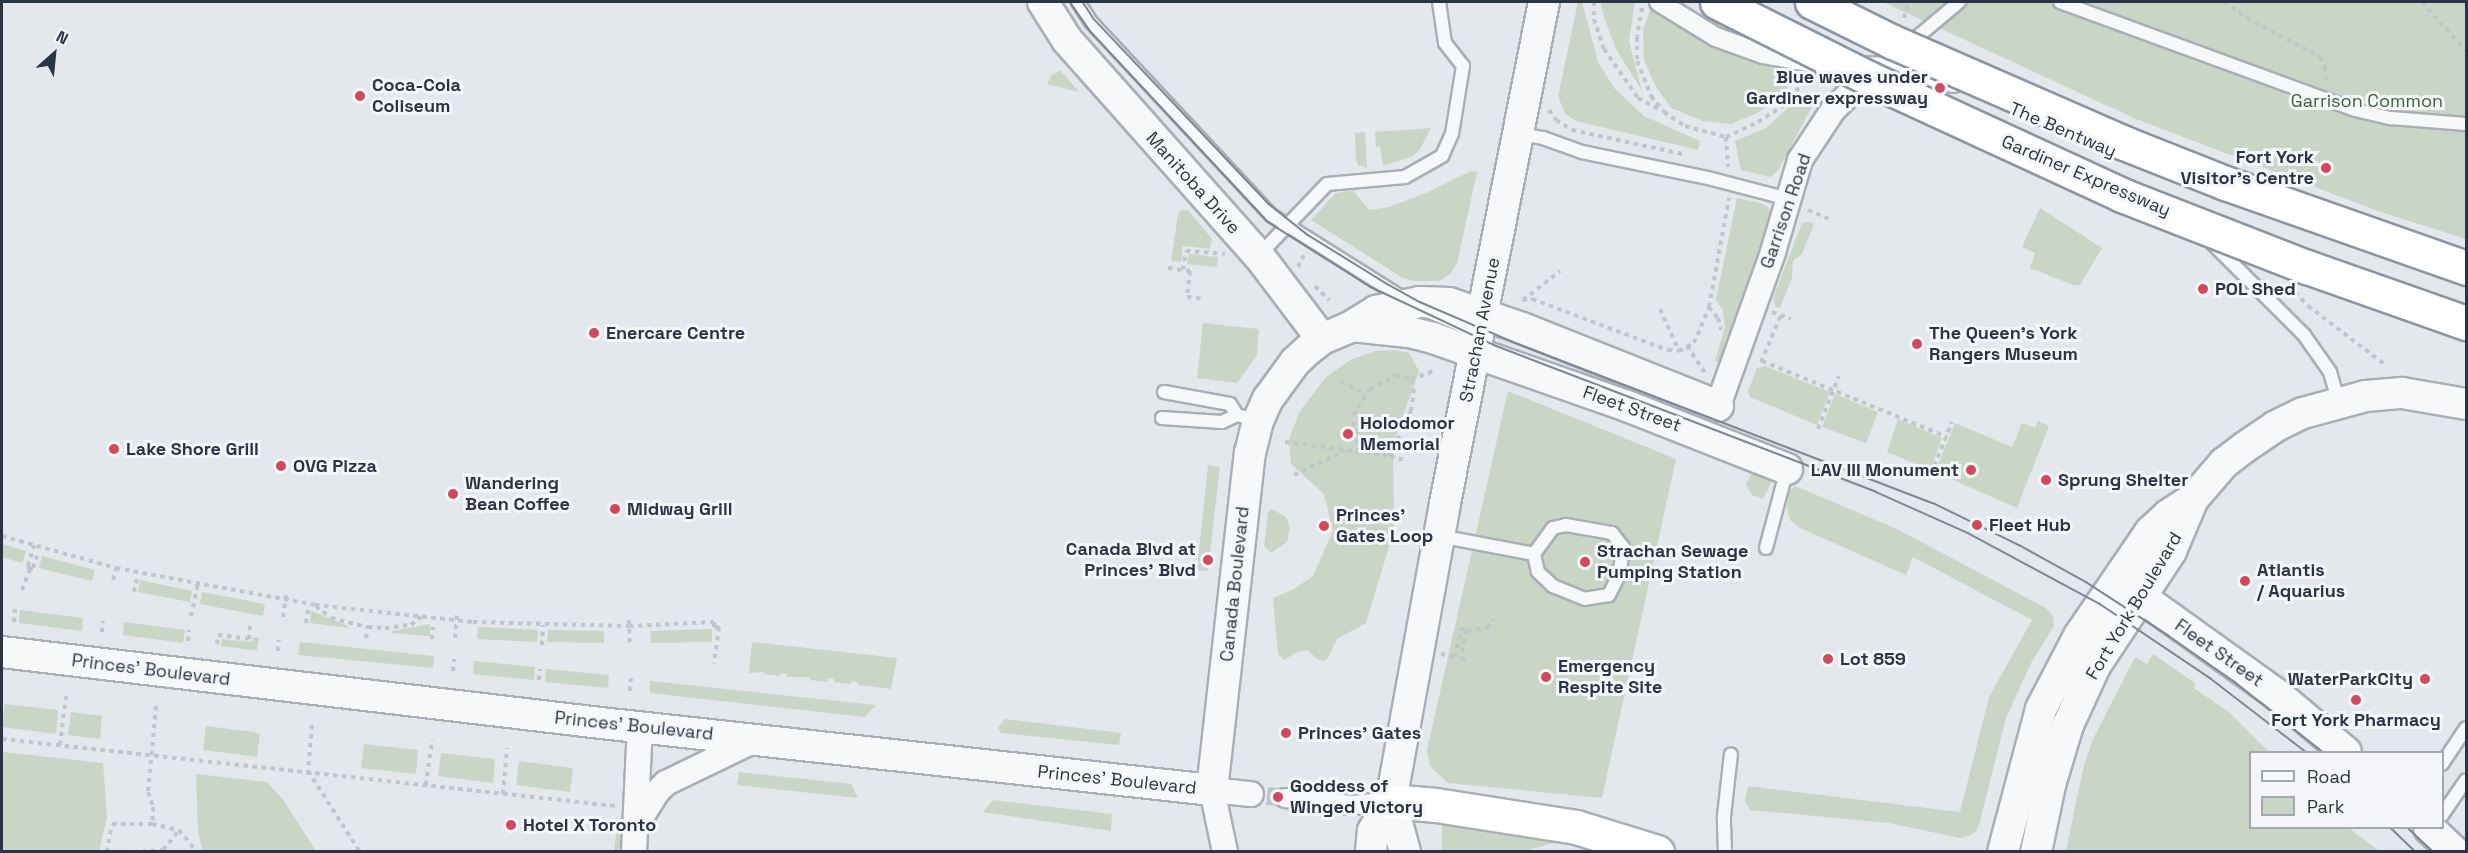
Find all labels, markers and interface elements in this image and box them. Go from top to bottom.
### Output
north arrow [24,24,84,84]
text: N [53,26,72,49]
place label: Blue waves under Gardiner expressway [1746,67,1928,110]
place label: Coca-Cola Coliseum [372,75,461,118]
marker: Blue waves under Gardiner expressway [1933,81,1947,95]
marker: Coca-Cola Coliseum [353,89,367,103]
park label: Garrison Common [2291,90,2443,112]
street label: The Bentway [2006,98,2120,162]
street label: Manitoba Drive [1141,127,1245,239]
street label: Gardiner Expressway [1998,131,2174,221]
place label: Fort York Visitor's Centre [2181,147,2314,190]
street label: Garrison Road [1756,150,1816,272]
marker: Fort York Visitor's Centre [2319,161,2333,175]
street label: Strachan Avenue [1455,256,1505,404]
place label: POL Shed [2215,278,2296,300]
marker: POL Shed [2196,282,2210,296]
place label: Enercare Centre [606,322,745,344]
place label: The Queen's York Rangers Museum [1929,323,2078,366]
marker: Enercare Centre [587,326,601,340]
marker: The Queen's York Rangers Museum [1910,337,1924,351]
street label: Fleet Street [1580,381,1684,437]
place label: Holodomor Memorial [1360,413,1455,456]
marker: Holodomor Memorial [1341,427,1355,441]
place label: Lake Shore Grill [126,438,259,460]
marker: Lake Shore Grill [107,442,121,456]
place label: OVG Pizza [293,455,377,477]
marker: OVG Pizza [274,459,288,473]
place label: LAV III Monument [1810,459,1959,481]
marker: LAV III Monument [1964,463,1978,477]
place label: Sprung Shelter [2058,469,2188,491]
place label: Wandering Bean Coffee [465,473,570,516]
marker: Sprung Shelter [2039,473,2053,487]
marker: Wandering Bean Coffee [446,487,460,501]
place label: Midway Grill [627,498,732,520]
marker: Midway Grill [608,502,622,516]
street label: Canada Boulevard [1216,505,1254,663]
place label: Princes' Gates Loop [1336,505,1433,548]
place label: Fleet Hub [1989,514,2071,536]
marker: Fleet Hub [1970,518,1984,532]
marker: Princes' Gates Loop [1317,519,1331,533]
street label: Fort York Boulevard [2081,528,2187,684]
place label: Canada Blvd at Princes' Blvd [1066,539,1196,582]
place label: Strachan Sewage Pumping Station [1597,541,1748,584]
marker: Canada Blvd at Princes' Blvd [1201,553,1215,567]
marker: Strachan Sewage Pumping Station [1578,555,1592,569]
place label: Atlantis / Aquarius [2257,560,2345,602]
marker: Atlantis / Aquarius [2238,574,2252,588]
street label: Fleet Street [2171,615,2267,691]
place label: Lot 859 [1840,648,1906,670]
street label: Princes' Boulevard [71,650,231,690]
marker: Lot 859 [1821,652,1835,666]
place label: Emergency Respite Site [1558,656,1662,698]
place label: WaterParkCity [2288,668,2413,690]
marker: Emergency Respite Site [1539,670,1553,684]
marker: WaterParkCity [2418,672,2432,686]
marker: Fort York Pharmacy [2349,693,2363,707]
street label: Princes' Boulevard [554,707,714,745]
place label: Fort York Pharmacy [2271,709,2441,731]
place label: Princes' Gates [1298,722,1421,744]
marker: Princes' Gates [1279,726,1293,740]
legend [2249,751,2444,829]
street label: Princes' Boulevard [1037,761,1197,799]
text: Road [2307,765,2351,788]
place label: Goddess of Winged Victory [1290,776,1423,818]
marker: Goddess of Winged Victory [1271,790,1285,804]
text: Park [2307,795,2344,818]
place label: Hotel X Toronto [523,814,657,836]
marker: Hotel X Toronto [504,818,518,832]

